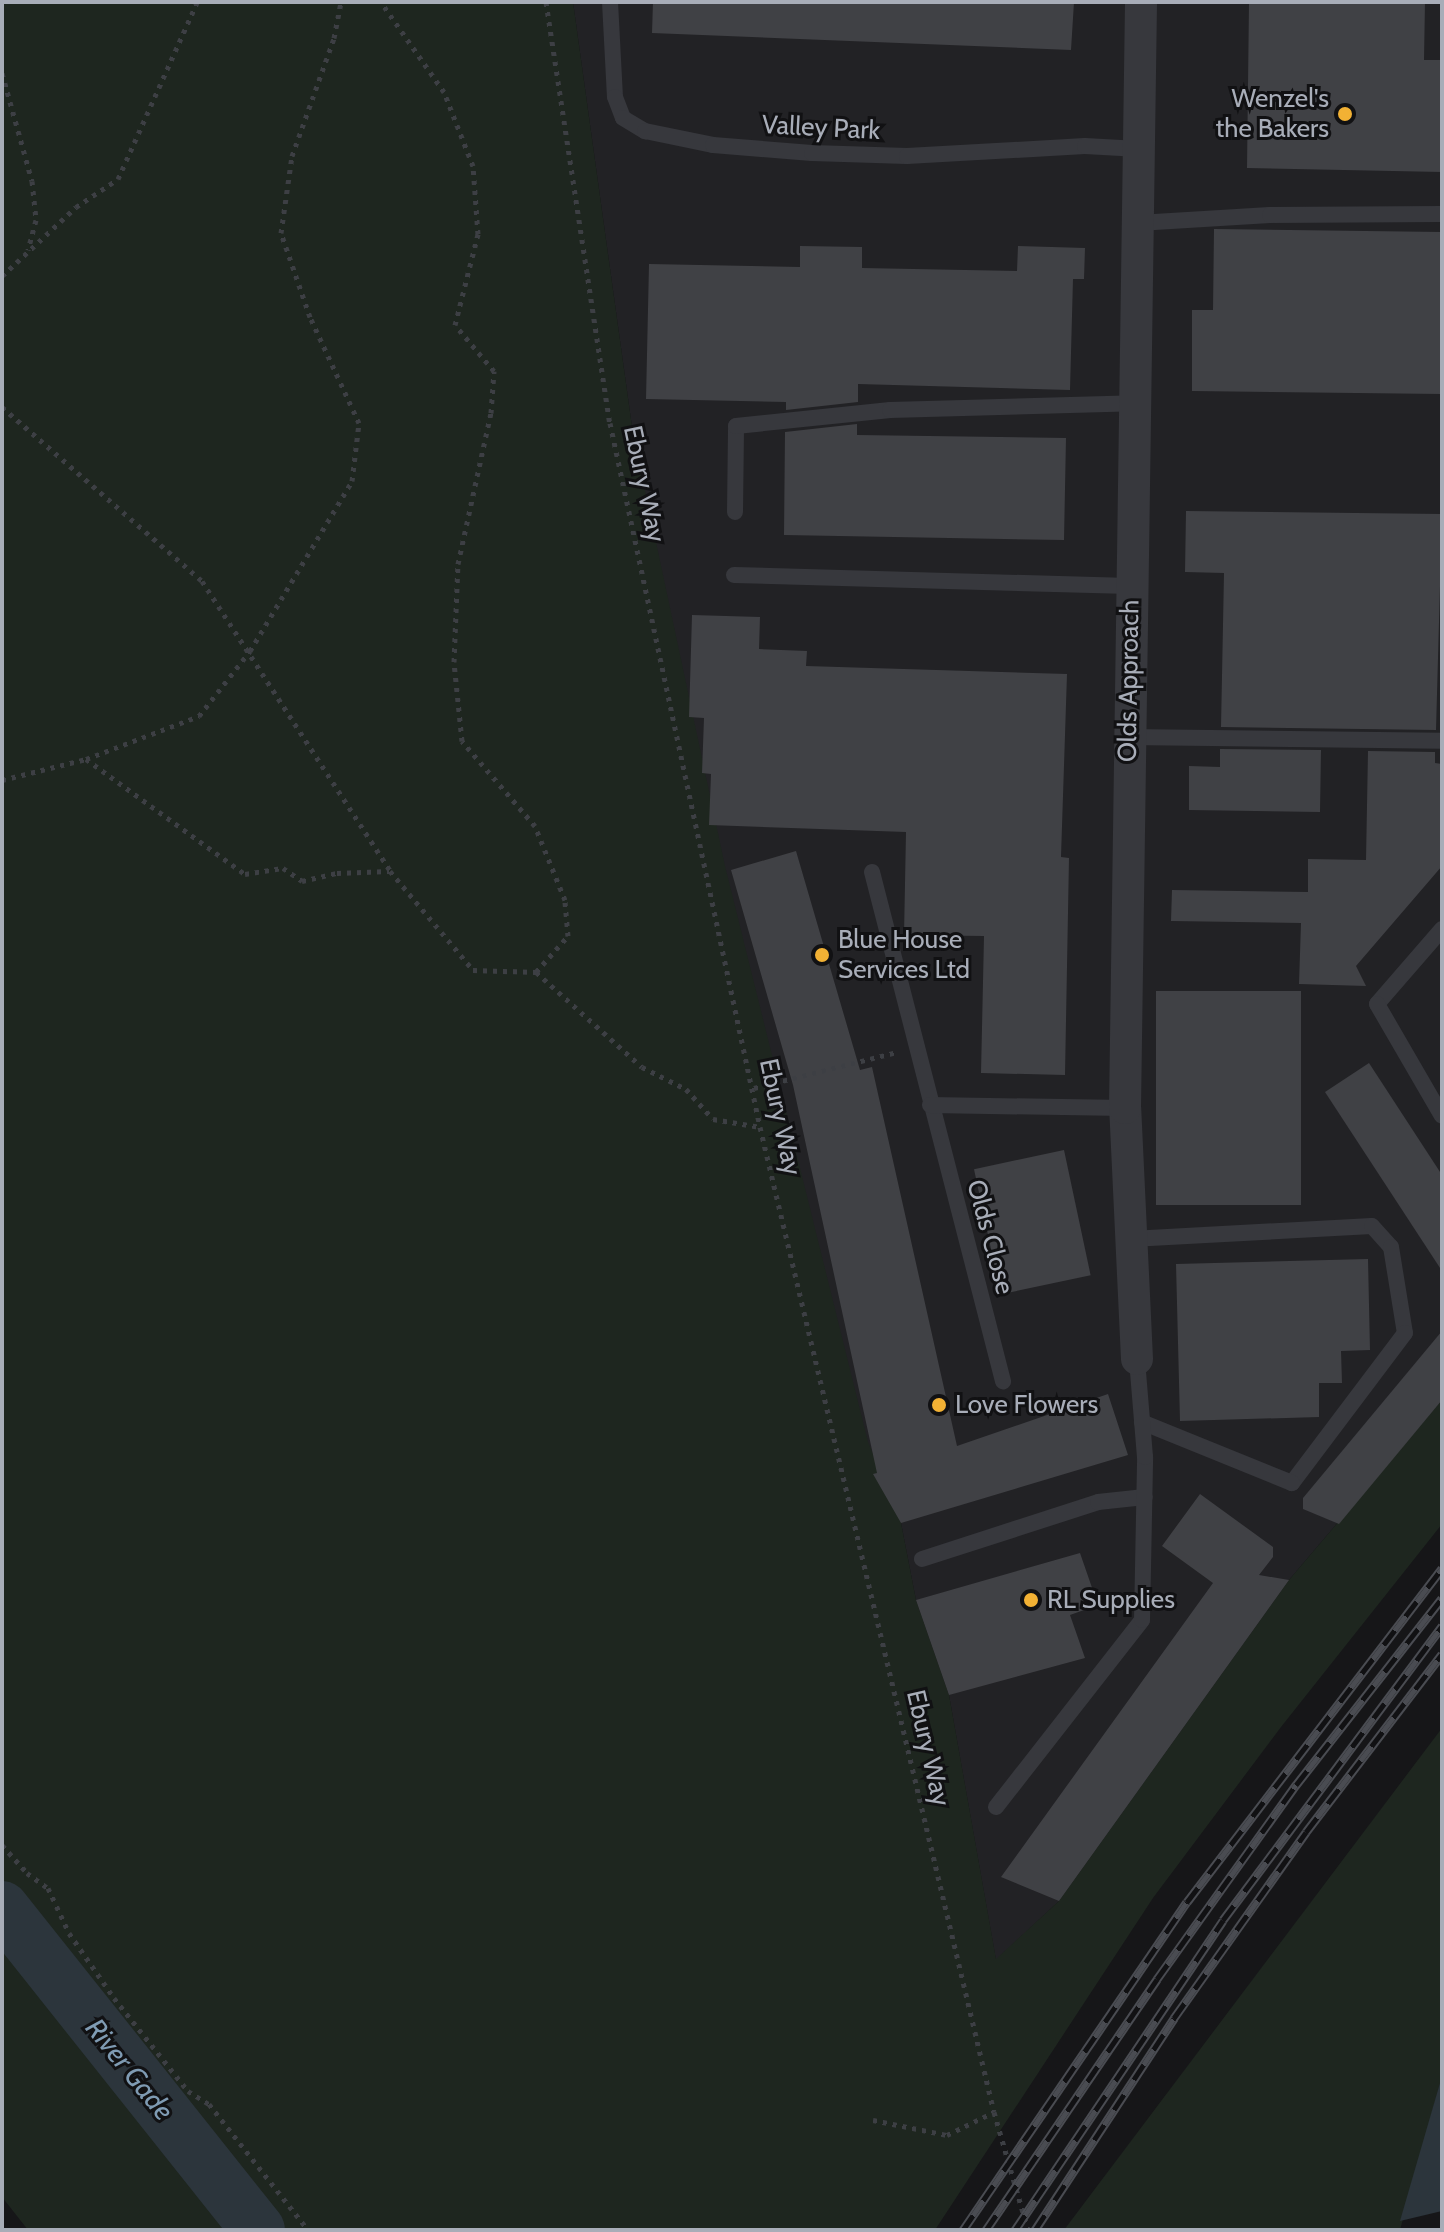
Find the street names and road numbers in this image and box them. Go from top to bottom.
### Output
street label: Valley Park [761,109,881,147]
street label: Ebury Way [616,423,672,545]
street label: Olds Approach [1112,600,1146,762]
street label: Ebury Way [752,1056,808,1178]
street label: Olds Close [960,1176,1020,1298]
street label: Ebury Way [899,1687,957,1809]

